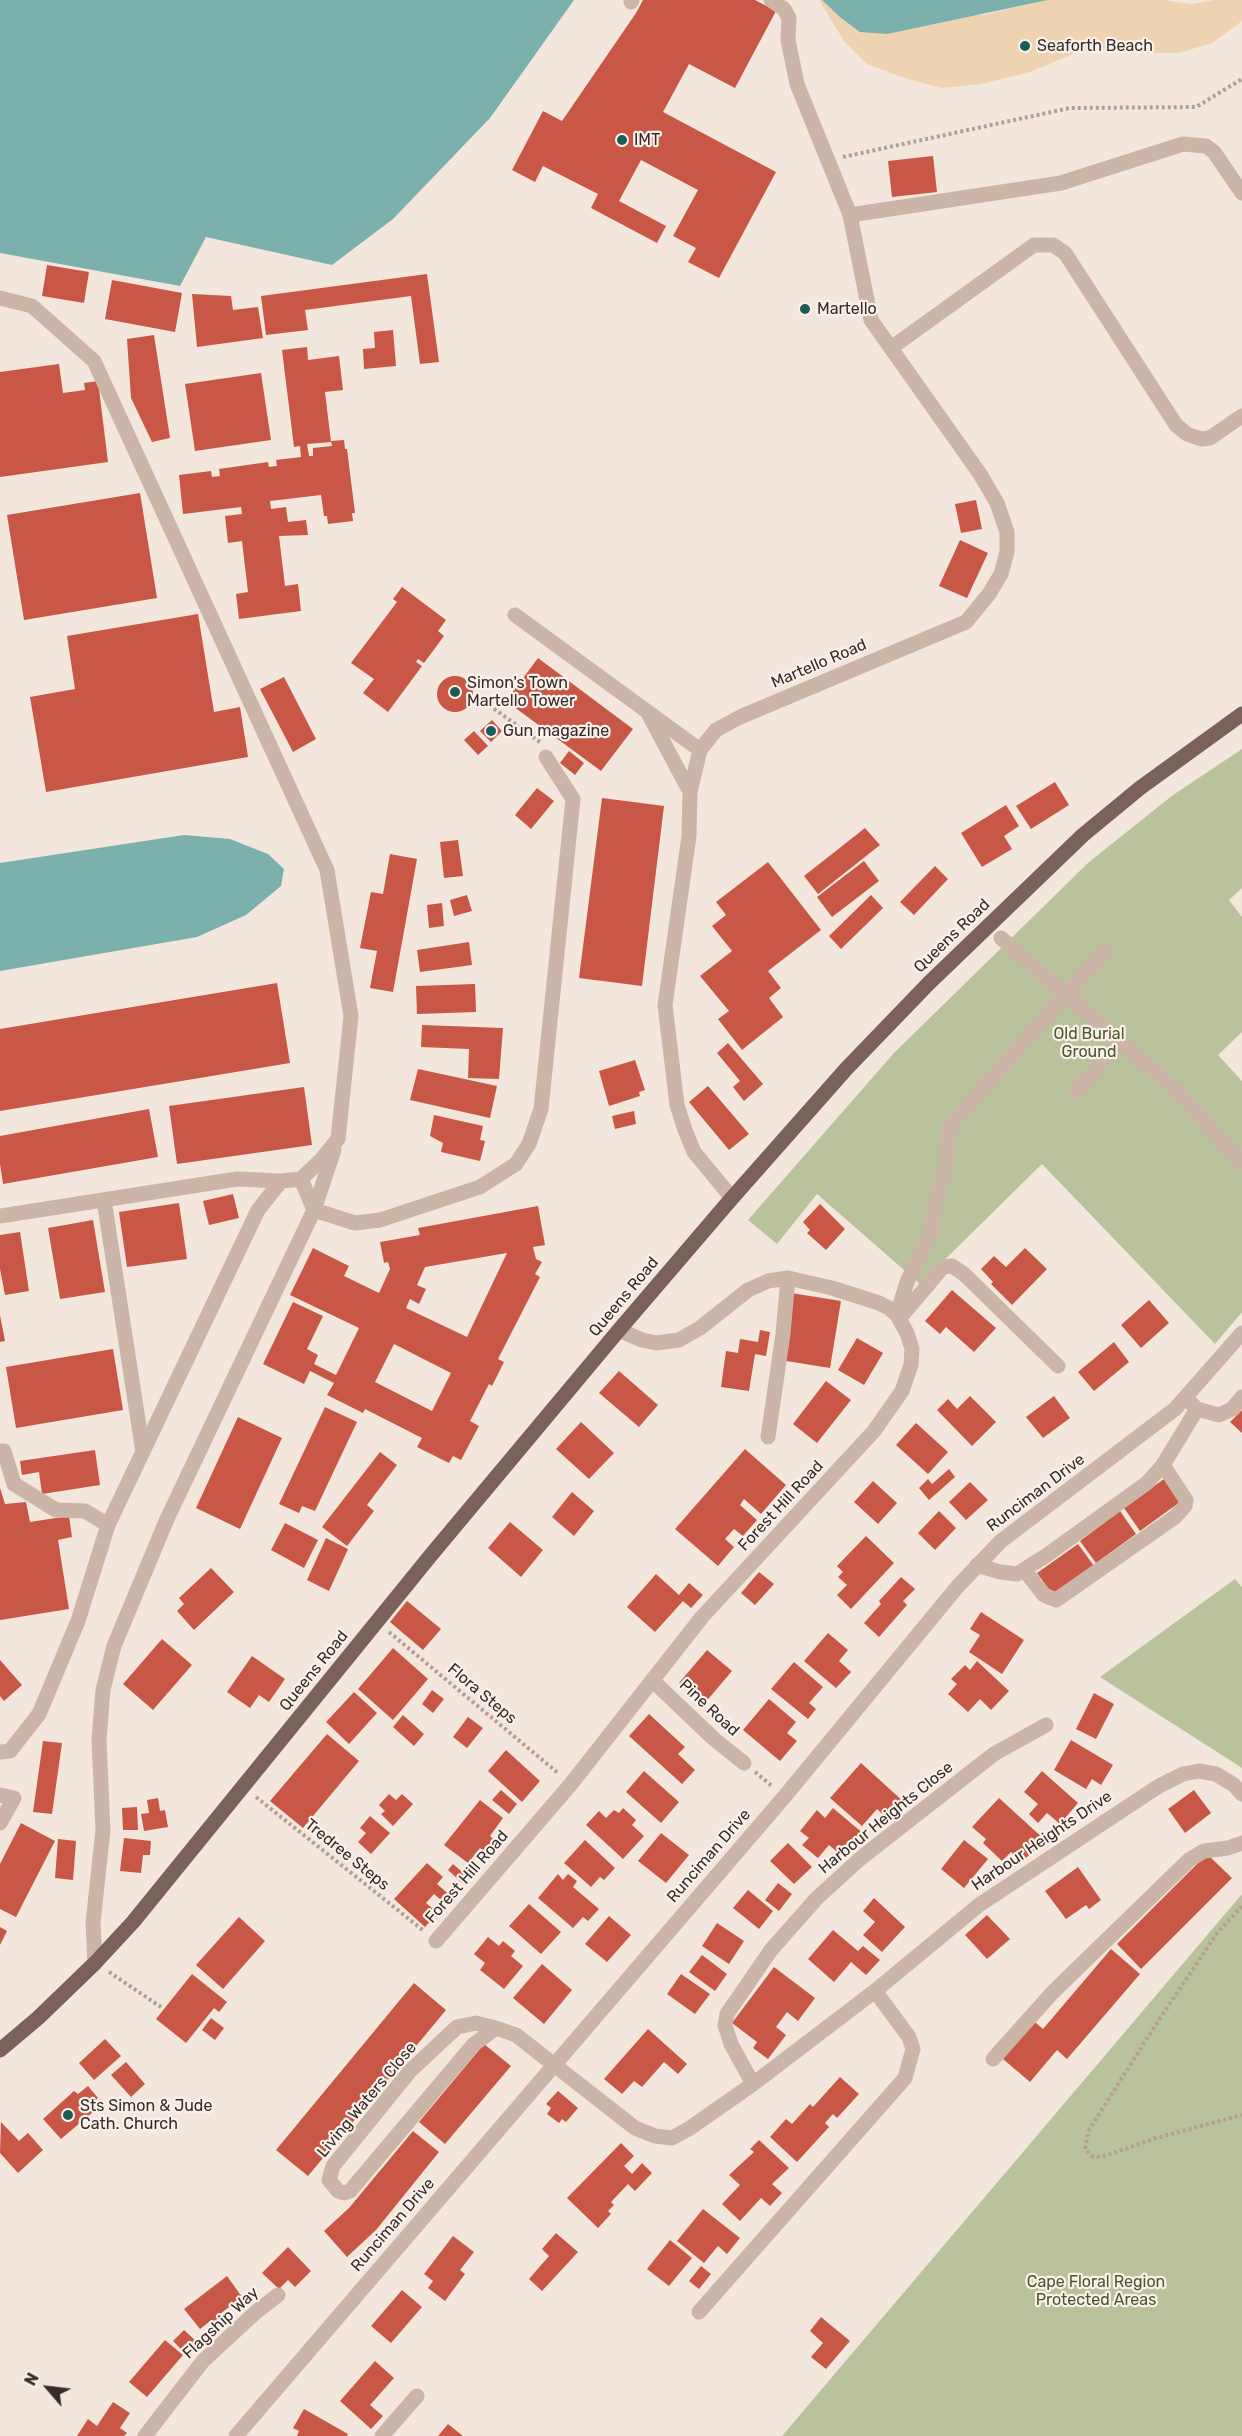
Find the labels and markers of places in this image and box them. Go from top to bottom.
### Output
place label: Seaforth Beach [1037,36,1153,56]
marker: Seaforth Beach [1018,39,1032,53]
place label: IMT [634,130,660,150]
marker: IMT [615,133,629,147]
place label: Martello [817,299,877,319]
marker: Martello [798,302,812,316]
place label: Simon's Town Martello Tower [467,673,575,711]
marker: Simon's Town Martello Tower [448,685,462,699]
place label: Gun magazine [503,721,609,741]
marker: Gun magazine [484,724,498,738]
place label: Sts Simon & Jude Cath. Church [80,2096,212,2134]
marker: Sts Simon & Jude Cath. Church [61,2108,75,2122]

